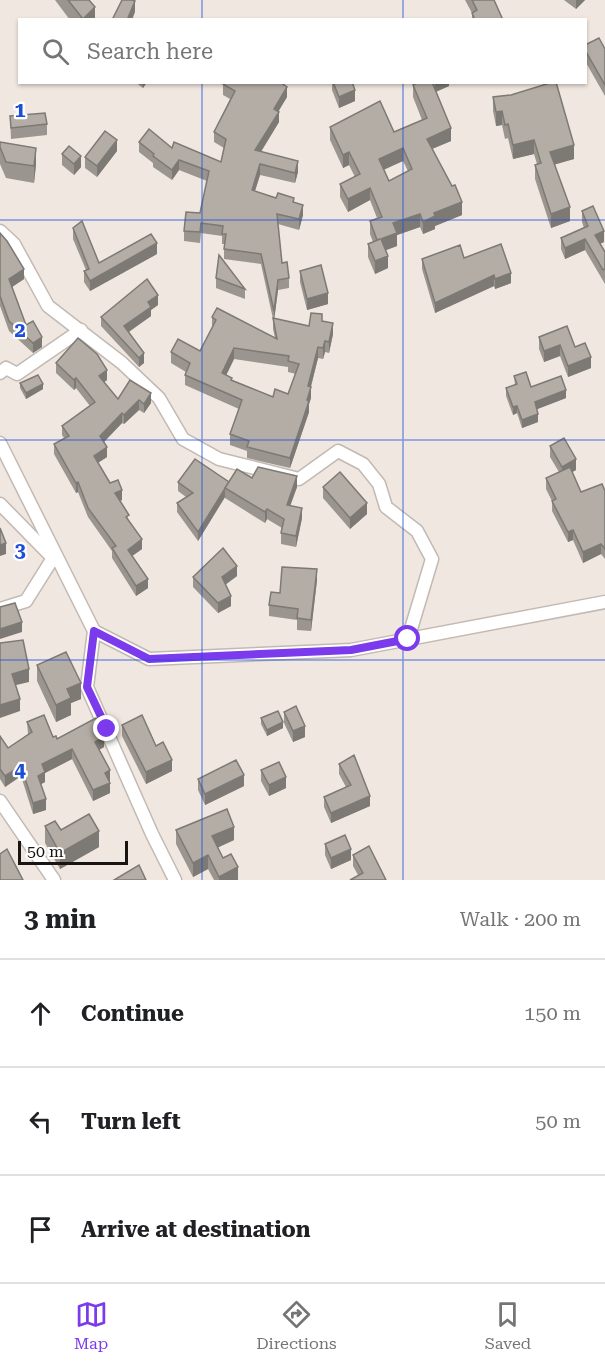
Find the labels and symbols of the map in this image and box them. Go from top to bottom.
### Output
text: 1 [14,98,26,122]
text: 2 [14,318,26,342]
text: 3 [14,538,26,562]
route start [394,625,420,651]
route end [93,715,119,741]
text: 4 [14,758,26,782]
scale bar [18,838,128,866]

